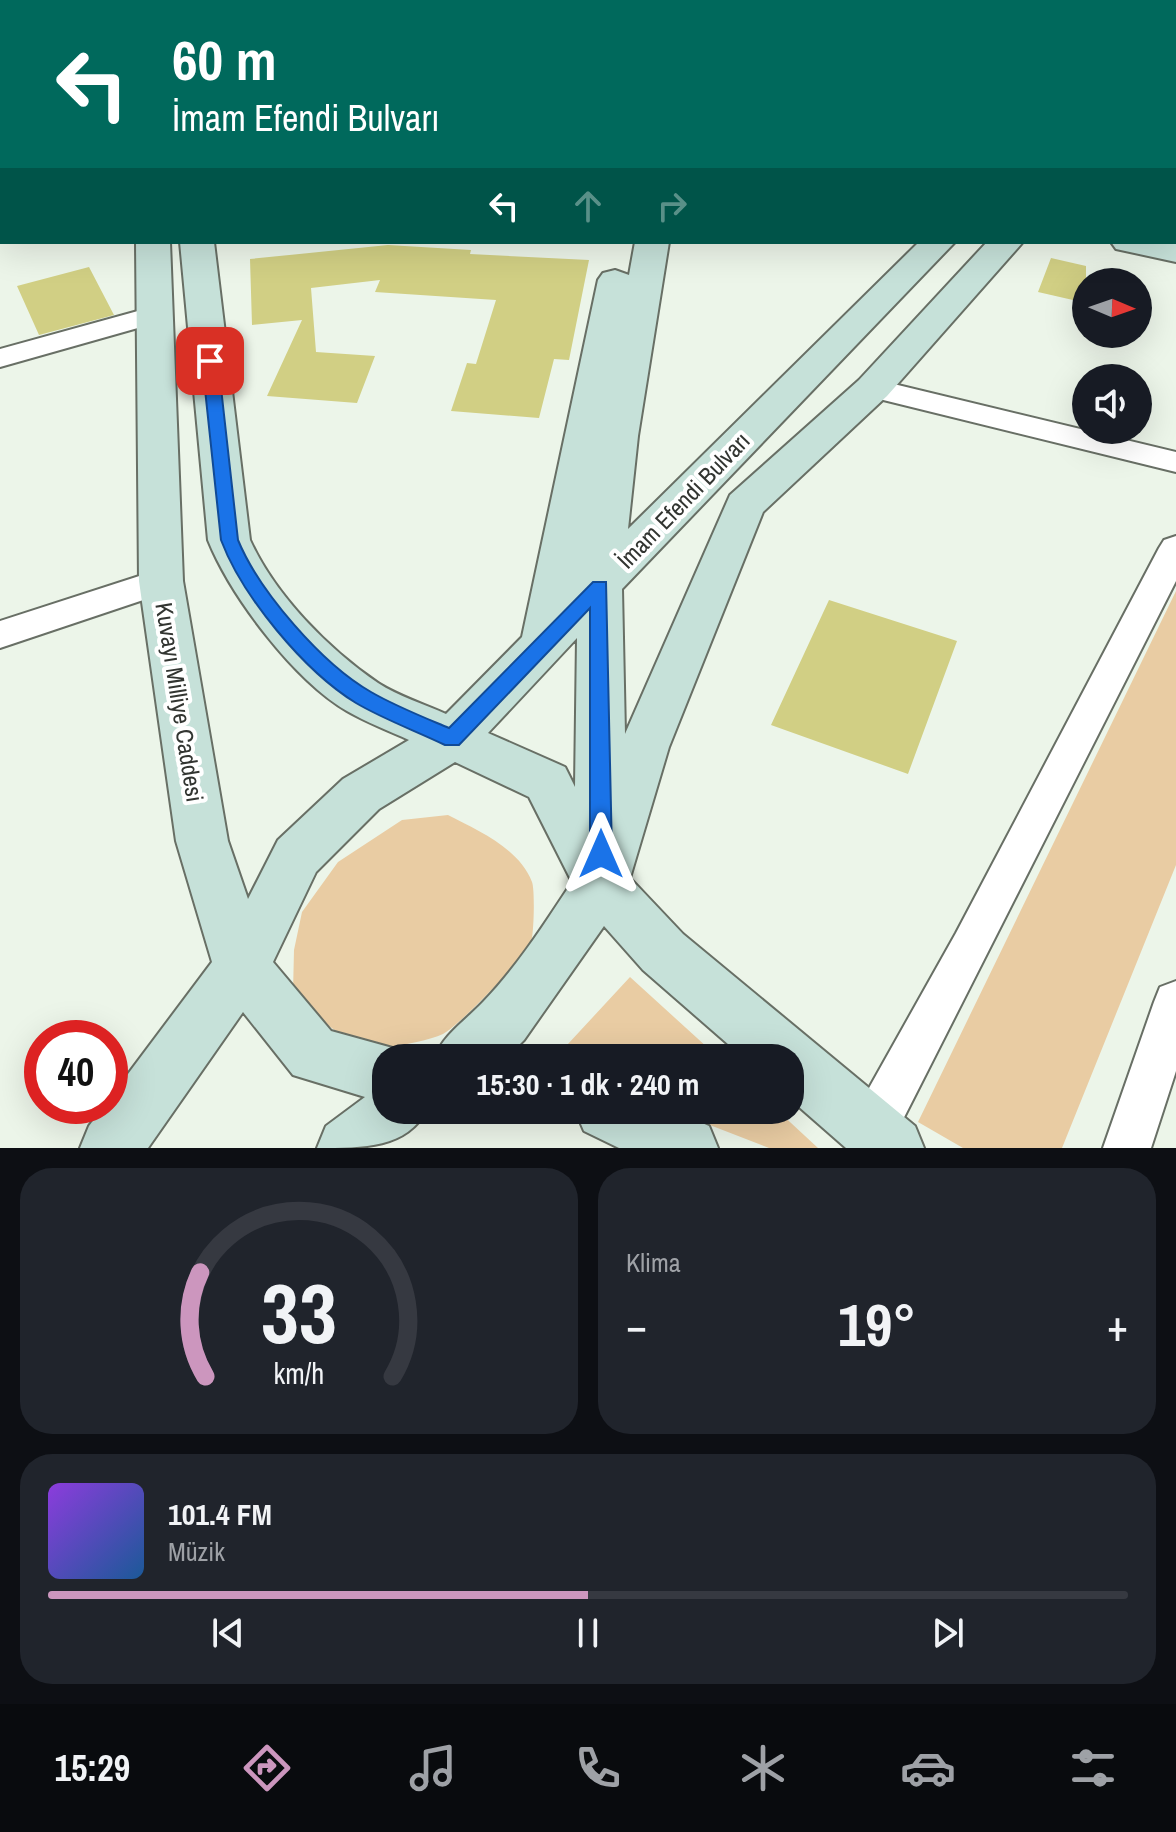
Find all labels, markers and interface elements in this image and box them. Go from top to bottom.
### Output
text: 60 m [172,22,277,97]
icon: left [40,32,144,136]
text: İmam Efendi Bulvarı [172,94,439,142]
icon: left [482,184,526,228]
icon: ahead [566,184,610,228]
icon: right [650,184,694,228]
north arrow [1072,268,1152,348]
map controls [1072,268,1152,444]
pin [176,327,244,395]
icon: arrive [188,339,232,383]
button: sound [1072,364,1152,444]
street label: İmam Efendi Bulvarı [610,425,756,575]
street label: Kuvayı Milliye Caddesi [148,600,212,804]
position arrow [559,812,643,896]
speed limit sign: 40 [24,1020,128,1124]
text: 15:30 · 1 dk · 240 m [477,1064,699,1104]
text: Klima [626,1245,681,1280]
text: 33 [261,1257,337,1369]
text: 19° [838,1284,916,1365]
text: − [626,1295,647,1355]
text: + [1107,1295,1128,1355]
text: km/h [274,1354,324,1393]
text: 101.4 FM [168,1494,272,1534]
text: Müzik [168,1534,225,1569]
icon: previous [206,1611,250,1655]
icon: pause [566,1611,610,1655]
icon: next [926,1611,970,1655]
icon: directions [239,1740,295,1796]
icon: music [405,1740,461,1796]
icon: phone [570,1740,626,1796]
icon: climate [735,1740,791,1796]
icon: car [900,1740,956,1796]
icon: filters [1065,1740,1121,1796]
text: 15:29 [55,1744,130,1792]

